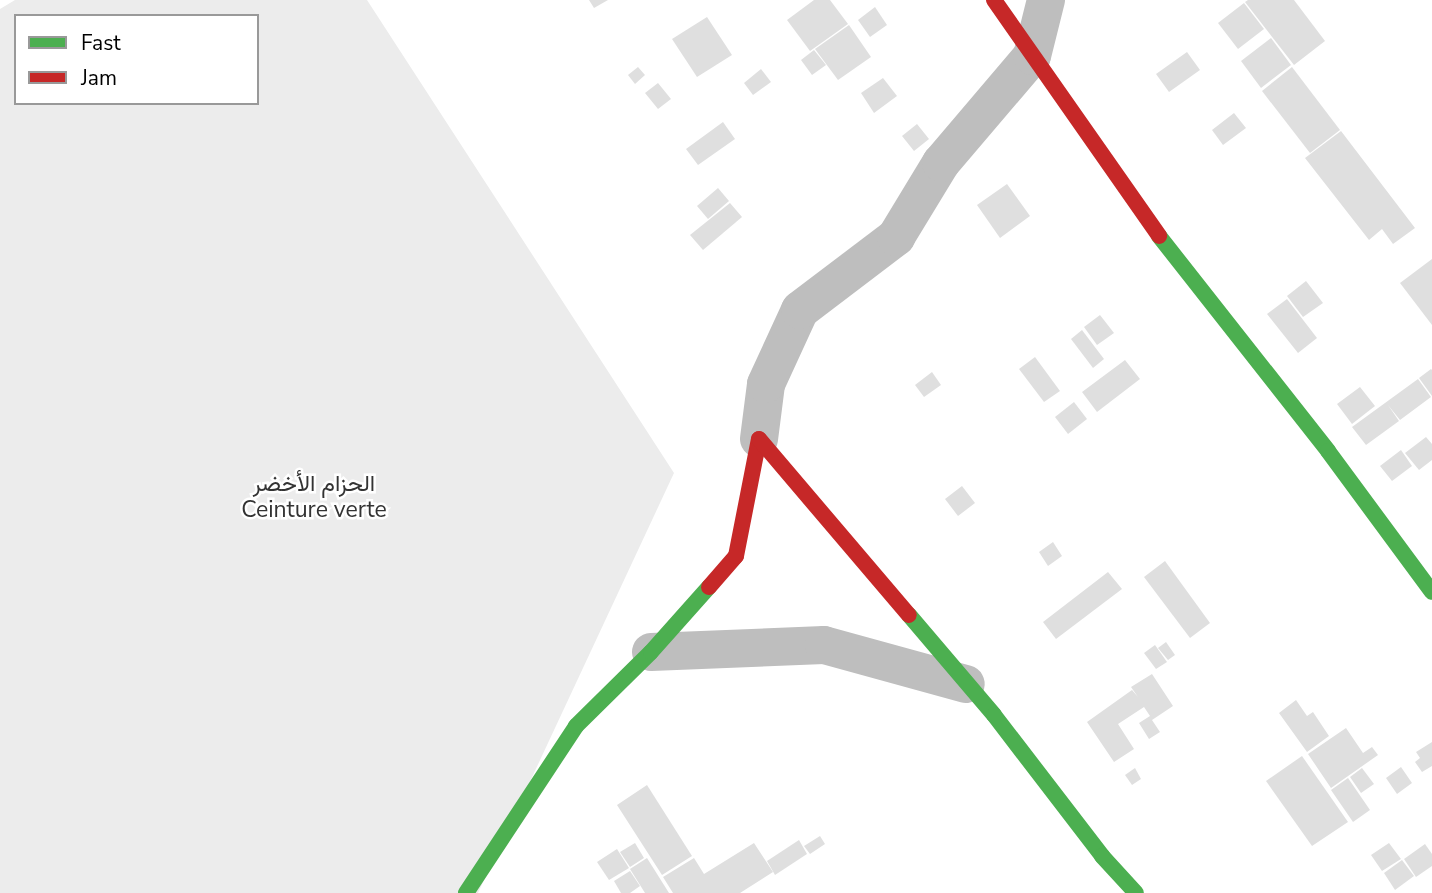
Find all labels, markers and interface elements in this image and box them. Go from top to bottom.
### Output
legend [14,14,259,105]
text: Fast [81,29,121,57]
text: Jam [81,64,117,92]
park label: الحزام الأخضر Ceinture verte [241,470,387,524]

